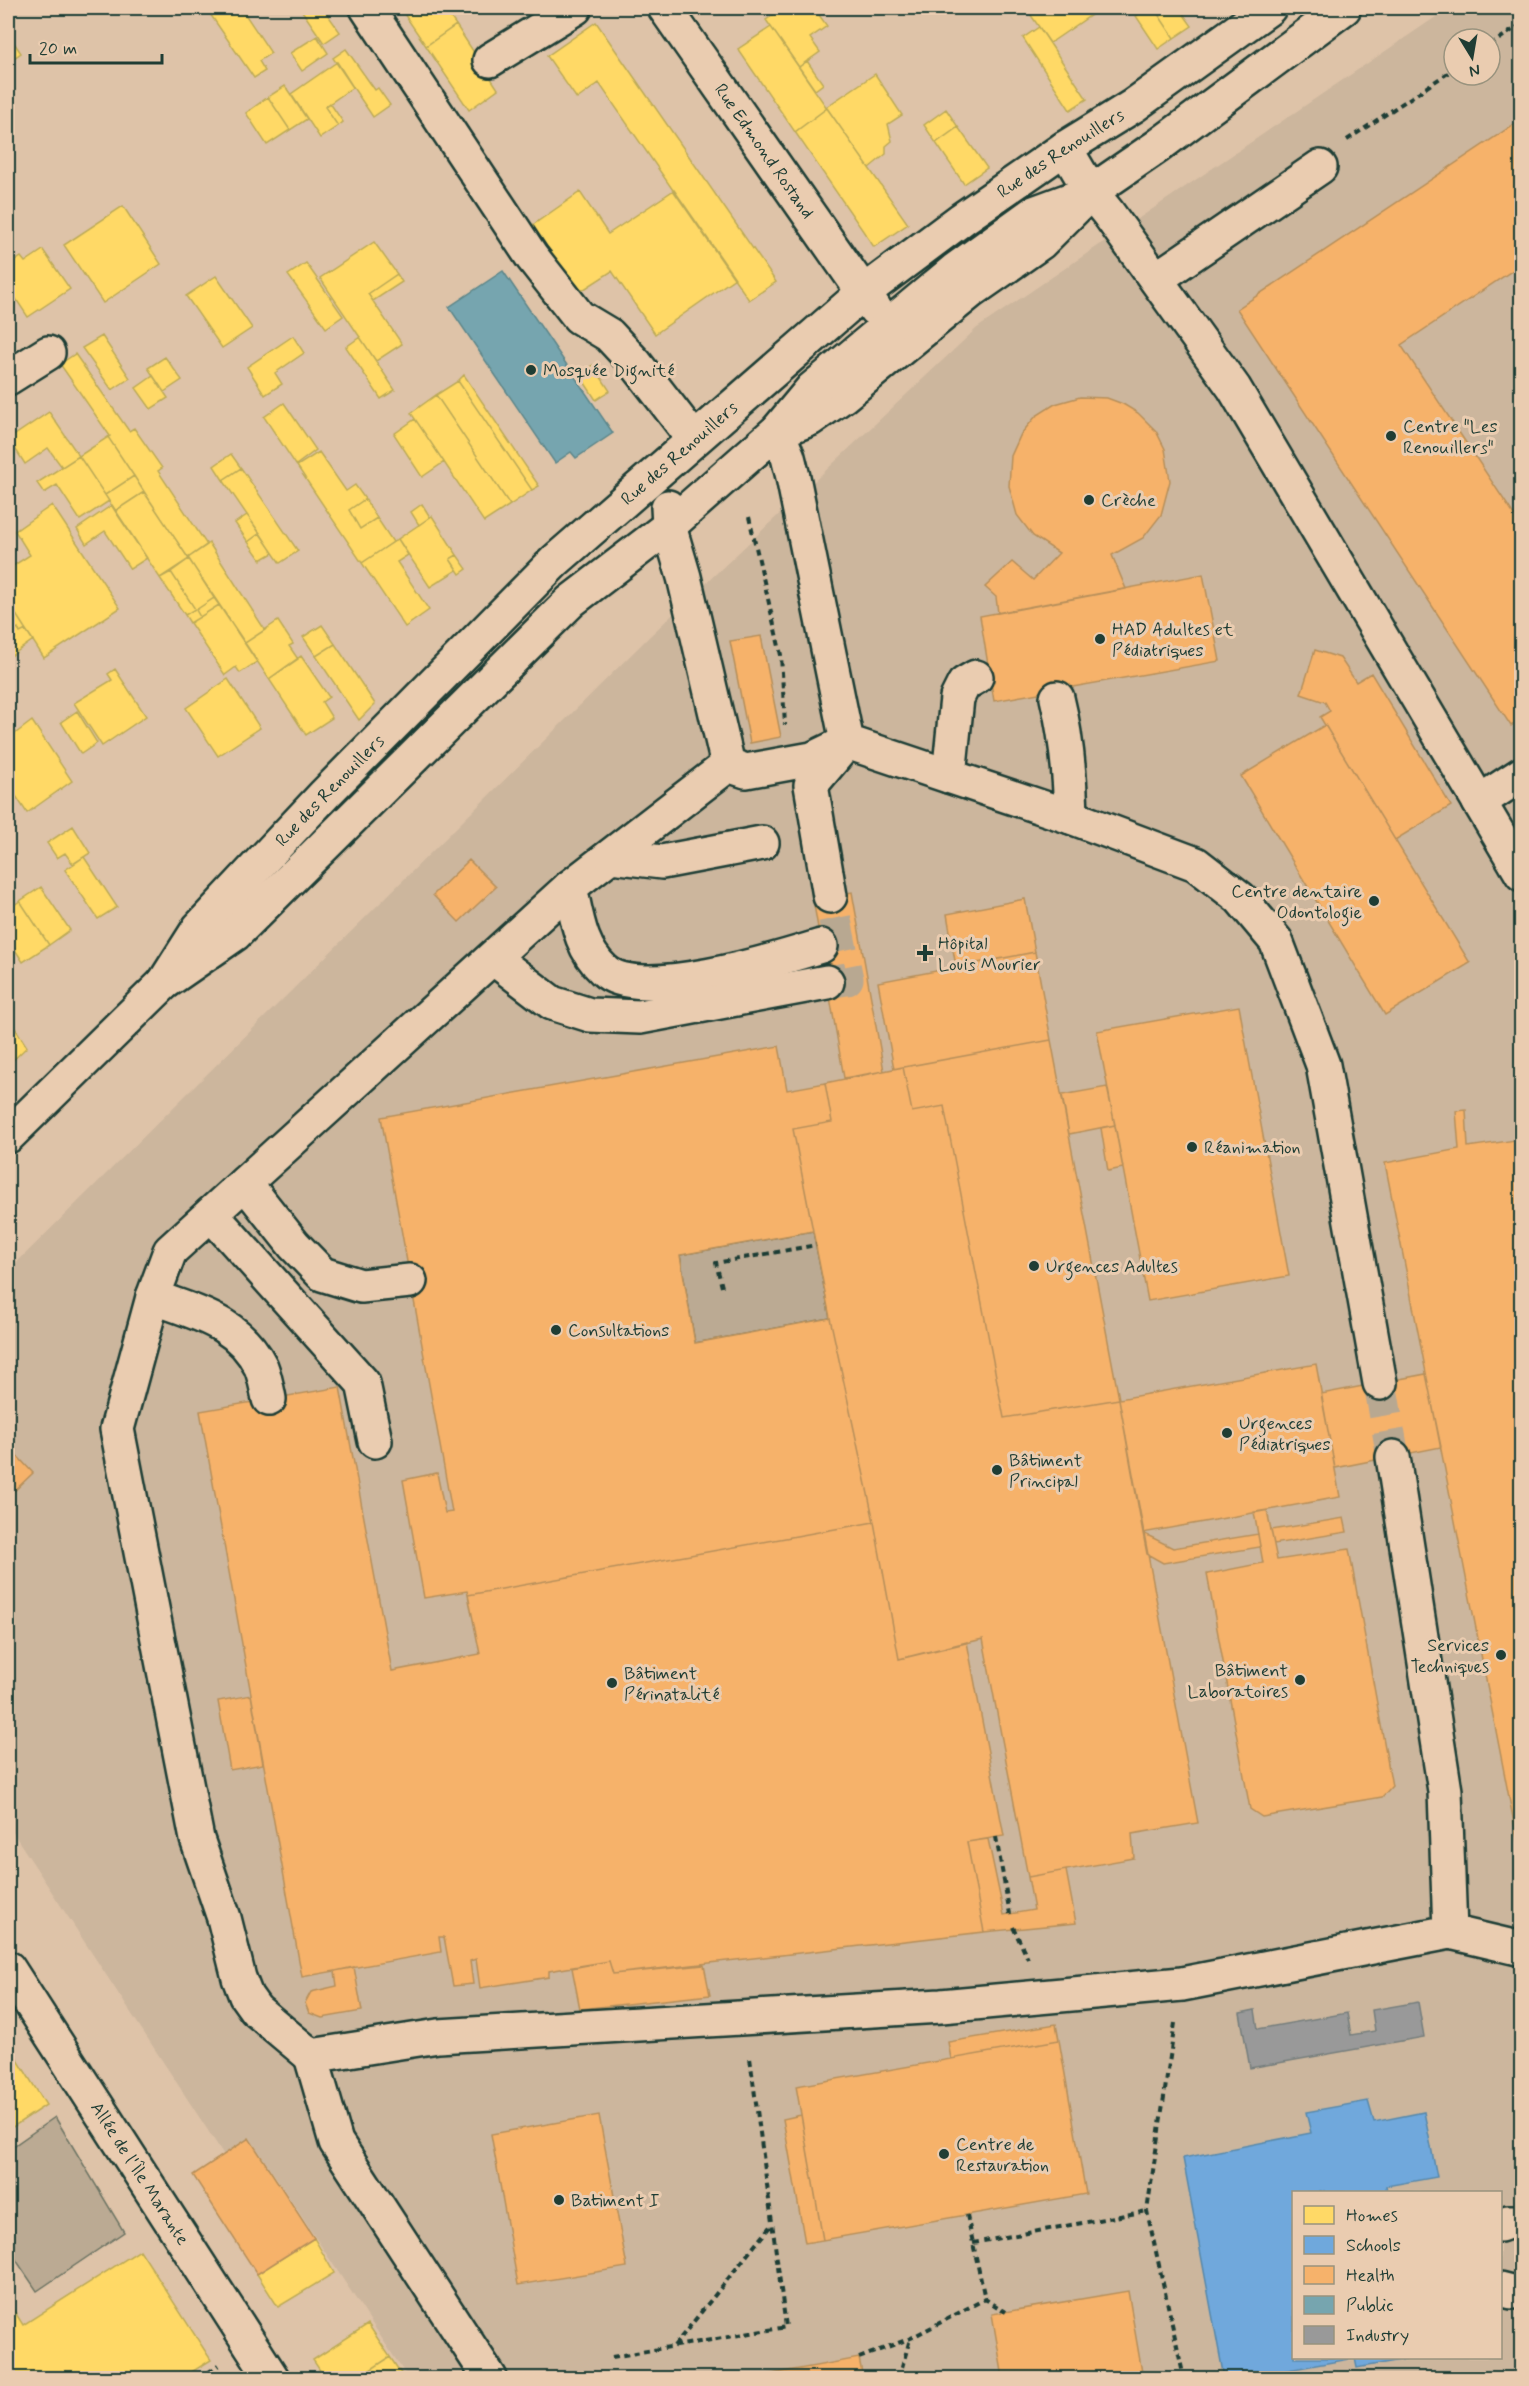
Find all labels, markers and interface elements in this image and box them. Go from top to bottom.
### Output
scale bar [30,27,162,65]
north arrow [1442,27,1502,87]
text: 20 m [39,37,77,61]
text: N [1467,59,1482,82]
street label: Rue Edmond Rostand [708,79,819,224]
street label: Rue des Renouillers [993,103,1129,204]
place label: Mosquée Dignité [543,359,675,385]
marker: Mosquée Dignité [524,363,538,377]
street label: Rue des Renouillers [616,396,743,511]
place label: Centre "Les Renouillers" [1403,415,1498,460]
marker: Centre "Les Renouillers" [1384,429,1398,443]
place label: Crèche [1101,489,1156,513]
marker: Crèche [1082,493,1096,507]
place label: HAD Adultes et Pédiatriques [1112,618,1234,663]
marker: HAD Adultes et Pédiatriques [1093,632,1107,646]
street label: Rue des Renouillers [270,730,390,852]
place label: Centre dentaire Odontologie [1231,880,1362,927]
marker: Centre dentaire Odontologie [1367,894,1381,908]
place label: Hôpital Louis Mourier [938,932,1041,977]
marker: Hôpital Louis Mourier [916,944,934,962]
place label: Réanimation [1204,1136,1301,1160]
marker: Réanimation [1185,1140,1199,1154]
place label: Urgences Adultes [1046,1255,1178,1281]
marker: Urgences Adultes [1027,1259,1041,1273]
place label: Consultations [568,1319,669,1343]
marker: Consultations [549,1323,563,1337]
place label: Urgences Pédiatriques [1239,1412,1330,1457]
marker: Urgences Pédiatriques [1220,1426,1234,1440]
place label: Bâtiment Principal [1009,1449,1082,1494]
marker: Bâtiment Principal [990,1463,1004,1477]
place label: Services Techniques [1411,1634,1489,1679]
marker: Services Techniques [1494,1648,1508,1662]
place label: Bâtiment Laboratoires [1188,1659,1288,1704]
place label: Bâtiment Périnatalité [624,1662,720,1707]
marker: Bâtiment Laboratoires [1293,1673,1307,1687]
marker: Bâtiment Périnatalité [605,1676,619,1690]
street label: Allée de l'Île Marante [84,2097,194,2250]
place label: Centre de Restauration [956,2133,1049,2178]
marker: Centre de Restauration [937,2147,951,2161]
place label: Batiment I [571,2189,659,2213]
legend [1292,2191,1502,2359]
marker: Batiment I [552,2193,566,2207]
text: Homes [1346,2204,1398,2228]
text: Schools [1346,2234,1401,2258]
text: Health [1346,2264,1395,2288]
text: Public [1346,2294,1394,2318]
text: Industry [1346,2324,1409,2348]

